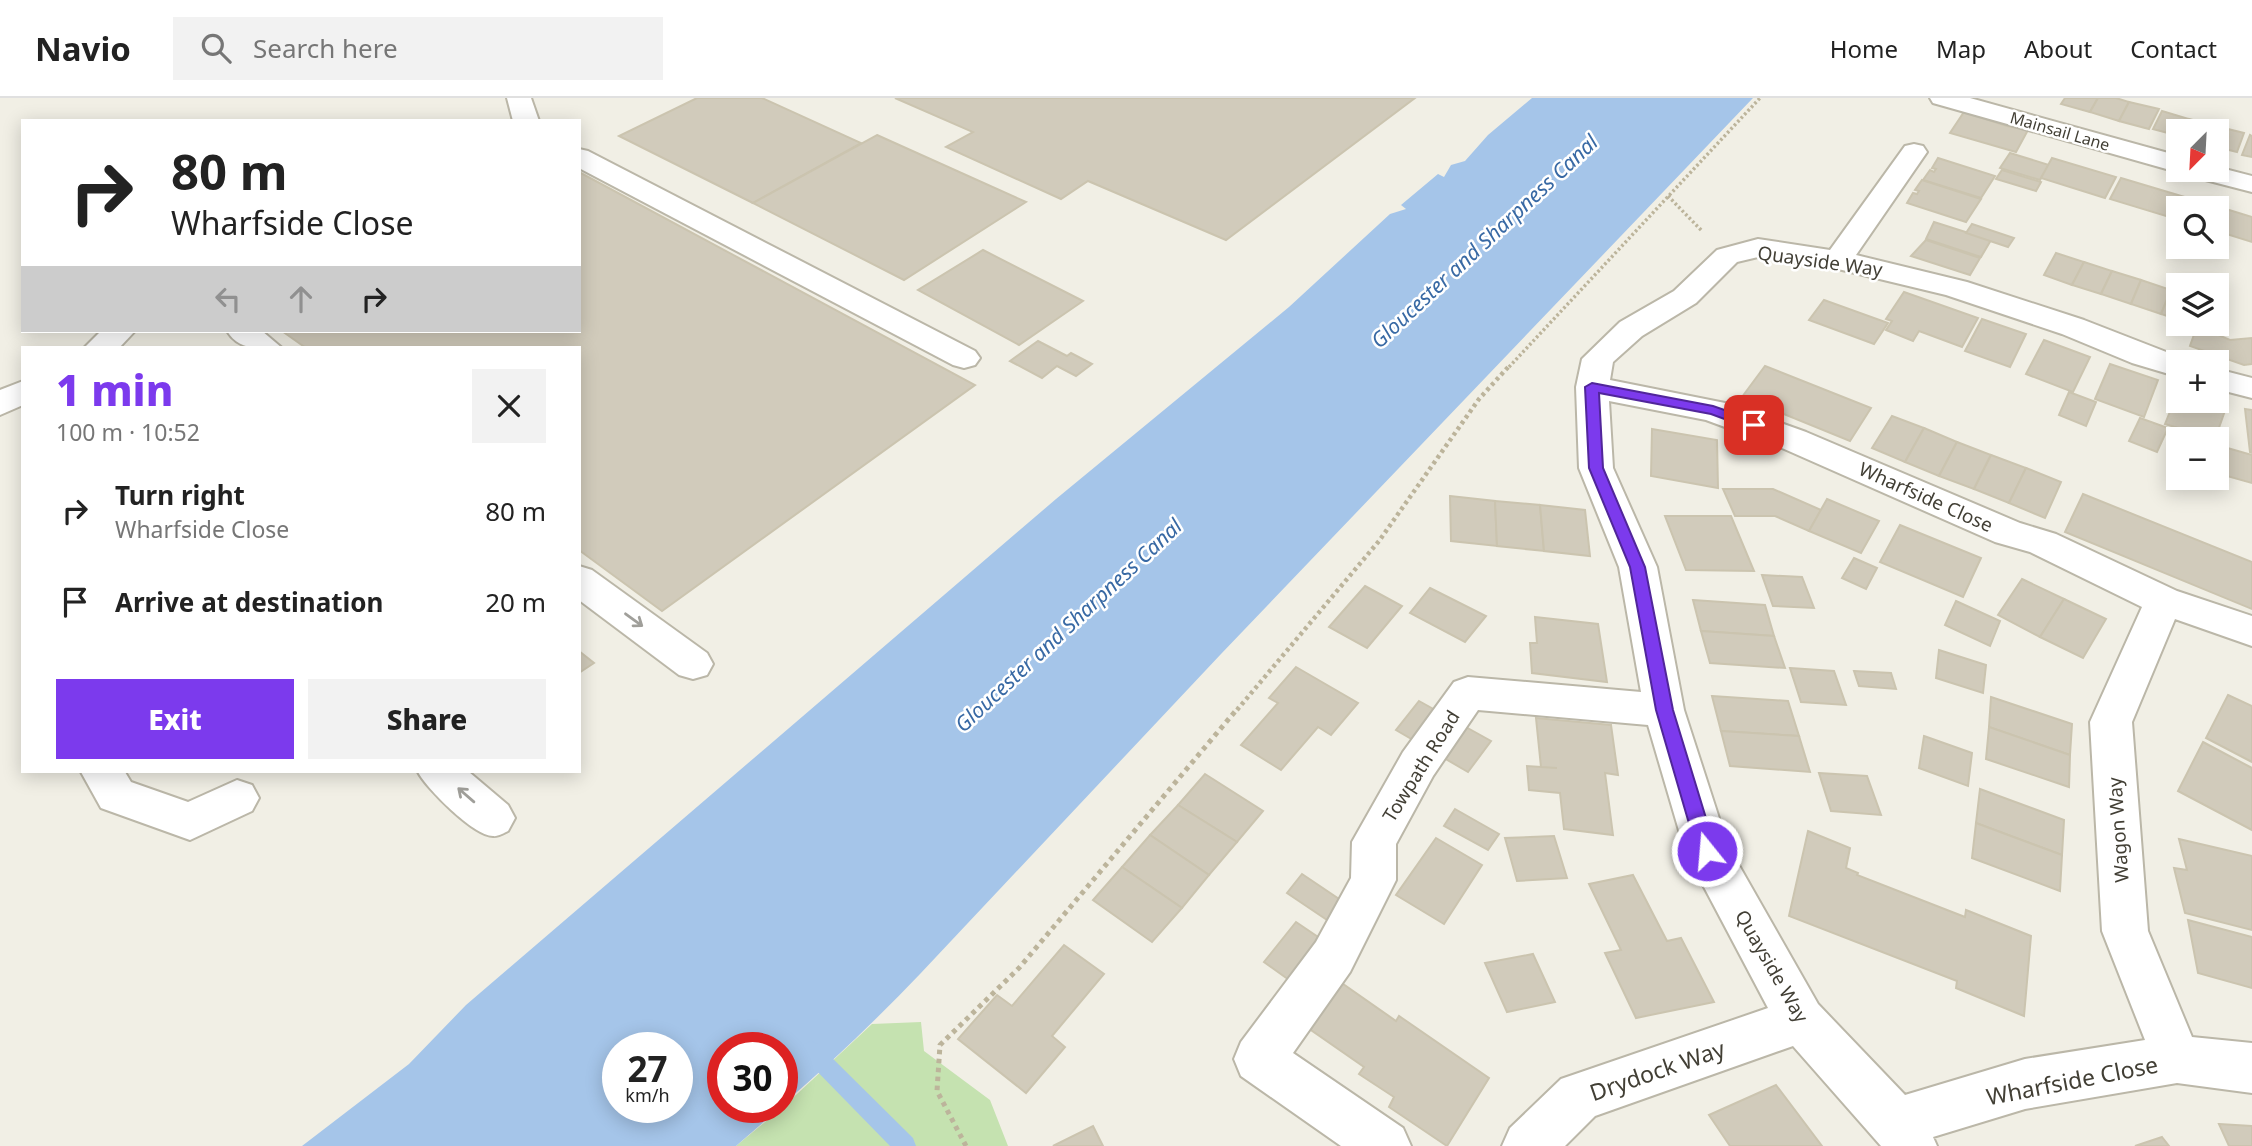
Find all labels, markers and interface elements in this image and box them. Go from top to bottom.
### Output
search box [173,17,663,80]
text: Navio [35,26,131,71]
icon: search [197,29,235,67]
text: Search here [253,30,398,66]
text: Home [1830,32,1898,65]
text: Map [1936,32,1986,65]
text: About [2024,32,2092,65]
text: Contact [2130,32,2217,65]
street label: Mainsail Lane [2008,106,2112,156]
north arrow [2166,119,2230,182]
map controls [2166,119,2229,490]
water label: Gloucester and Sharpness Canal [1364,128,1604,354]
text: 80 m [171,138,288,204]
icon: right [56,147,147,238]
button: search [2166,196,2229,259]
text: Wharfside Close [171,201,414,244]
street label: Quayside Way [1756,239,1884,283]
button: layers [2166,273,2229,336]
icon: left [209,280,247,318]
icon: ahead [282,280,320,318]
icon: right [355,280,393,318]
button: + [2166,350,2229,413]
text: 1 min [56,361,173,418]
button: close [472,369,546,443]
pin [1724,395,1784,455]
icon: arrive [1735,406,1773,444]
text: 100 m · 10:52 [56,416,200,448]
button: − [2166,427,2229,490]
street label: Wharfside Close [1855,456,1997,538]
text: Turn right [115,477,245,513]
icon: right [56,492,94,530]
text: 80 m [485,493,546,529]
water label: Gloucester and Sharpness Canal [948,512,1188,738]
text: Wharfside Close [115,513,289,545]
icon: arrive [56,583,94,621]
text: Arrive at destination [115,584,384,620]
text: 20 m [485,584,546,620]
one-way arrow [624,613,643,628]
button: Exit [56,679,294,759]
button: Share [308,679,546,759]
street label: Towpath Road [1376,705,1466,827]
street label: Wagon Way [2101,776,2135,884]
one-way arrow [457,787,475,803]
position arrow [1670,814,1744,888]
street label: Quayside Way [1729,905,1815,1027]
speed limit sign: 30 [707,1032,798,1123]
street label: Drydock Way [1585,1032,1729,1108]
text: 27 [627,1045,668,1092]
street label: Wharfside Close [1983,1048,2161,1112]
text: km/h [625,1083,670,1107]

